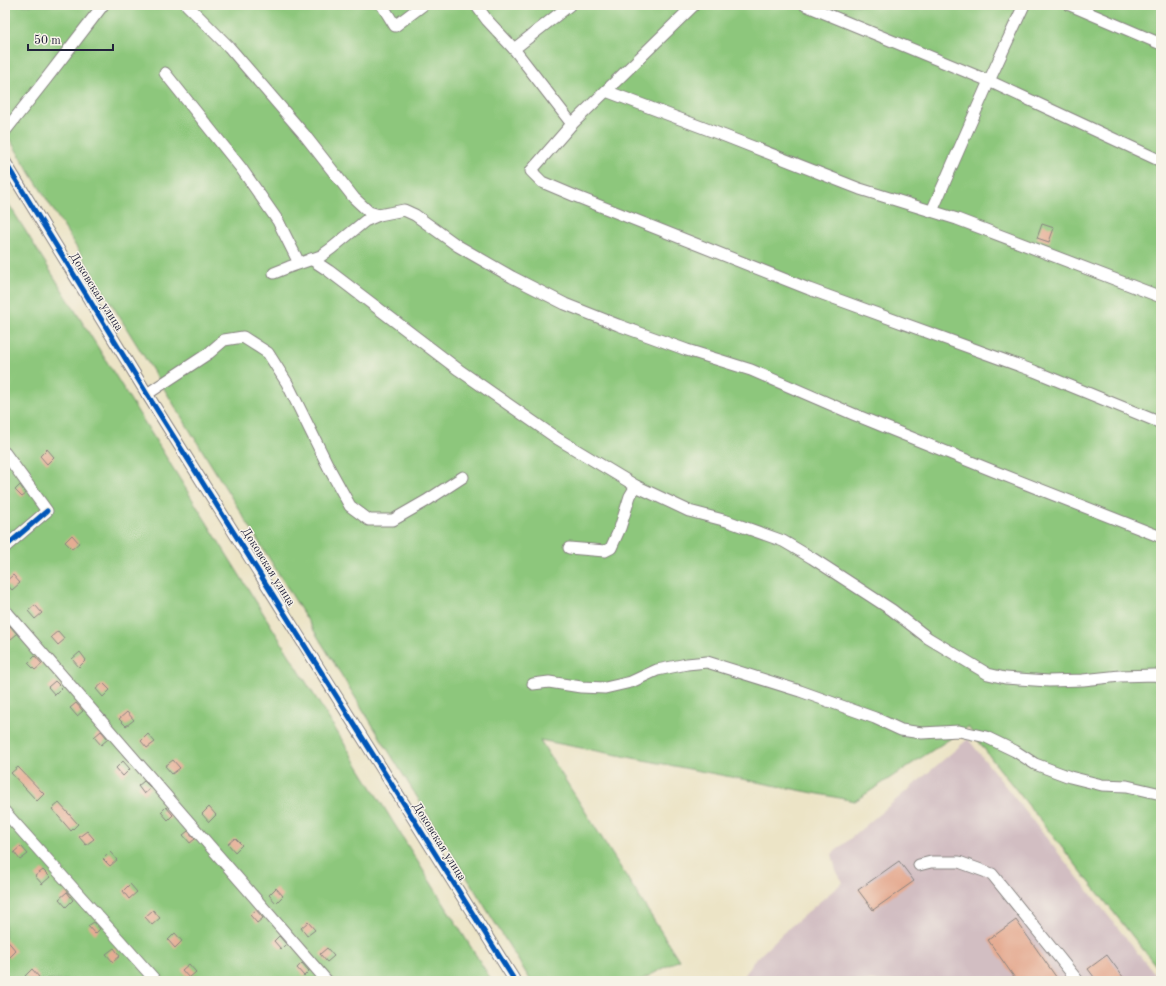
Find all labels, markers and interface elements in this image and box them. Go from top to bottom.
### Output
scale bar [28,26,113,52]
text: 50 m [34,34,61,47]
street label: Доковская улица [67,251,125,333]
street label: Доковская улица [239,526,297,608]
street label: Доковская улица [410,801,468,883]

